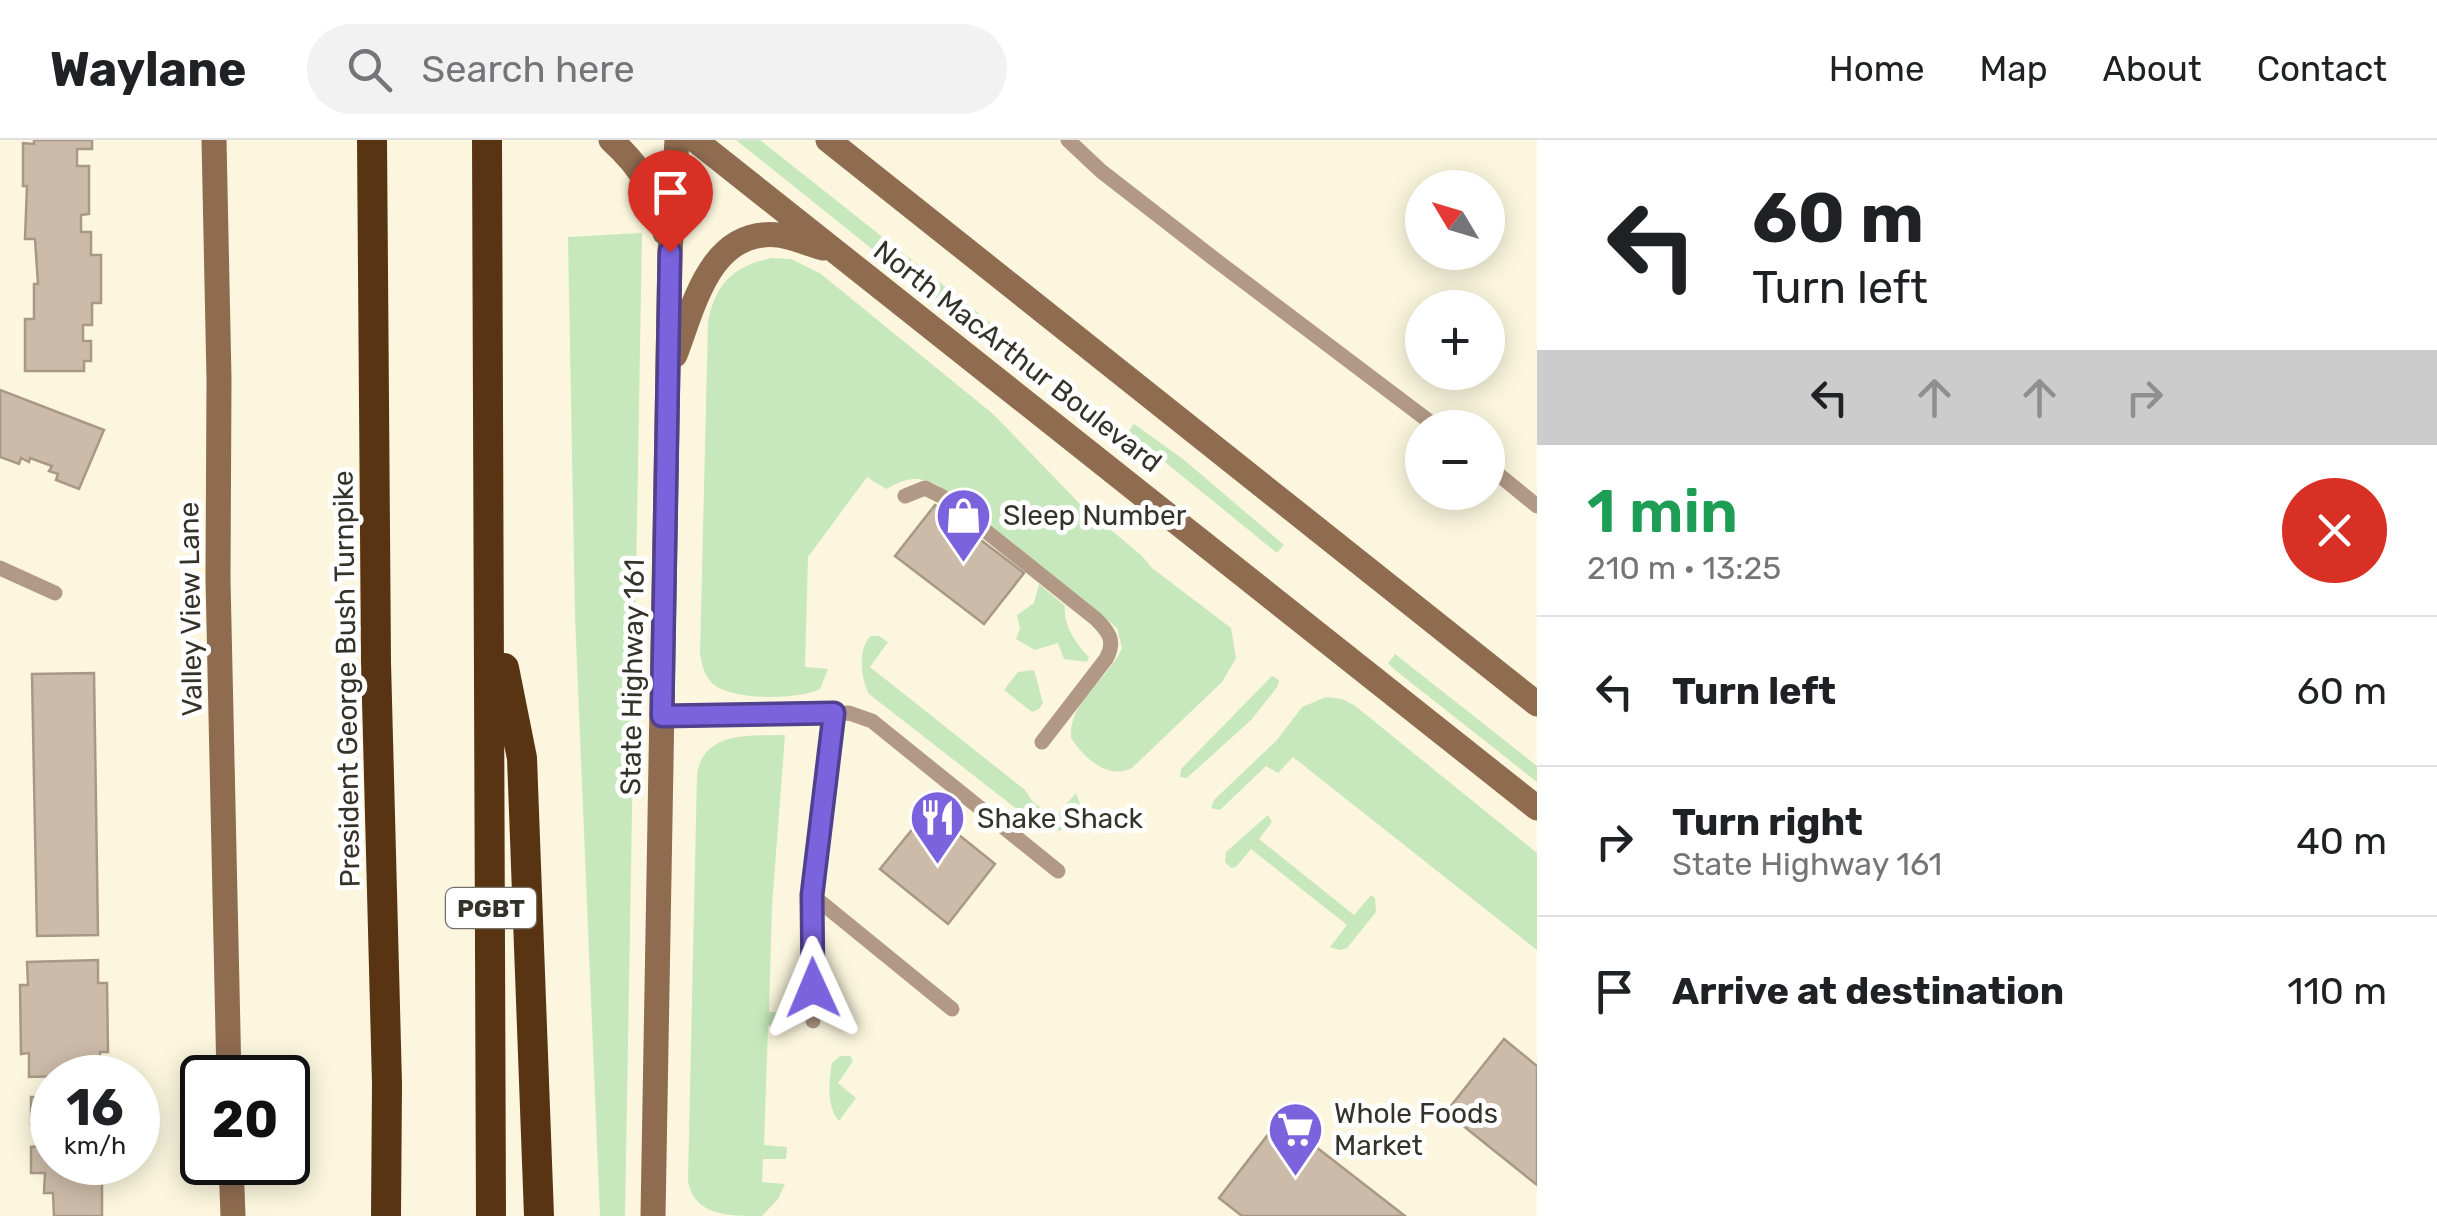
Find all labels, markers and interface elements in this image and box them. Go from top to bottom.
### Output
search box [307,24,1007,114]
text: Waylane [50,41,247,98]
icon: search [342,42,397,97]
text: Search here [422,46,635,92]
text: Home [1829,48,1925,90]
text: Map [1980,48,2048,90]
text: About [2103,48,2202,90]
text: Contact [2257,48,2387,90]
pin [628,150,713,253]
icon: arrive [643,165,698,220]
north arrow [1405,170,1505,270]
map controls [1405,170,1505,510]
text: 60 m [1752,177,1924,260]
icon: left [1587,180,1717,310]
street label: North MacArthur Boulevard [867,234,1168,479]
text: Turn left [1752,261,1928,314]
button: + [1405,290,1505,390]
icon: left [1802,370,1857,425]
icon: ahead [1907,370,1962,425]
icon: ahead [2012,370,2067,425]
icon: right [2117,370,2172,425]
button: − [1405,410,1505,510]
street label: President George Bush Turnpike [326,470,367,888]
text: 1 min [1587,476,1738,547]
button: close [2282,478,2387,583]
shop icon: Sleep Number [934,485,994,564]
place label: Sleep Number [1003,499,1187,532]
street label: Valley View Lane [172,501,209,717]
text: 210 m · 13:25 [1587,549,1781,587]
street label: State Highway 161 [614,559,651,796]
icon: left [1587,664,1642,719]
text: Turn left [1672,668,1836,714]
text: 60 m [2297,668,2387,714]
restaurant icon: Shake Shack [908,788,968,867]
text: Turn right [1672,799,1863,845]
place label: Shake Shack [977,802,1144,835]
icon: right [1587,814,1642,869]
text: 40 m [2296,818,2387,864]
text: State Highway 161 [1672,845,1942,883]
road number: PGBT [446,888,536,928]
position arrow [761,936,865,1040]
icon: arrive [1587,964,1642,1019]
text: Arrive at destination [1672,968,2064,1014]
text: 110 m [2287,968,2387,1014]
speed limit sign: 20 [180,1055,310,1185]
text: 16 [66,1078,124,1138]
place label: Whole Foods Market [1334,1097,1498,1162]
supermarket icon: Whole Foods Market [1265,1099,1325,1178]
text: km/h [64,1131,126,1160]

